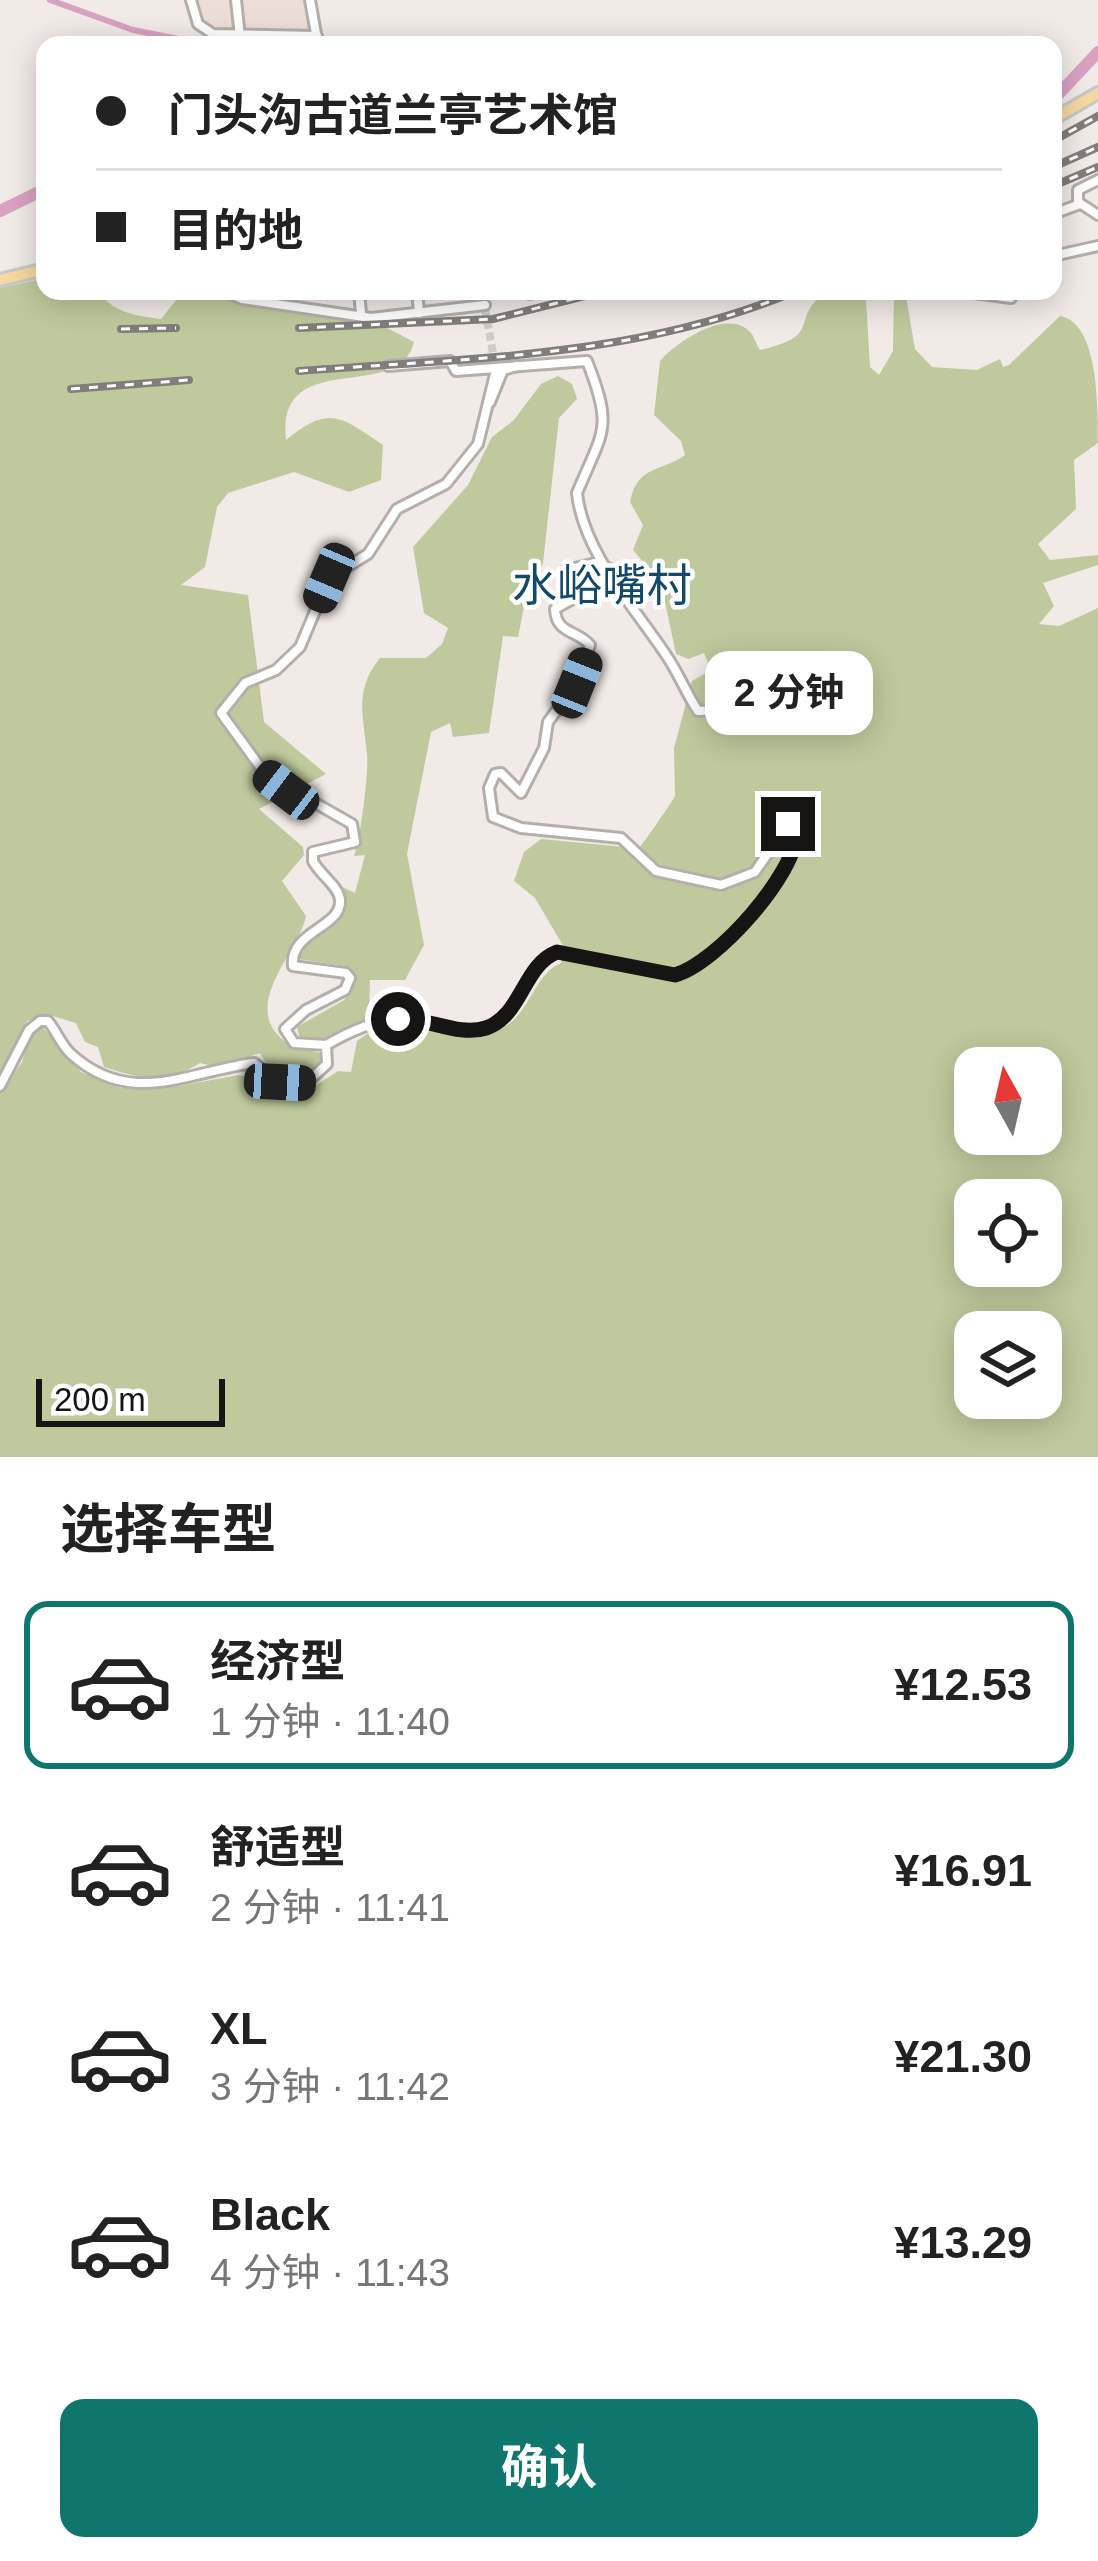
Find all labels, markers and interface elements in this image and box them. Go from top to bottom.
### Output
text: 门头沟古道兰亭艺术馆 [168,90,618,141]
text: 目的地 [168,205,303,256]
car [298,538,360,618]
district label: 水峪嘴村 [512,560,692,611]
car [547,643,607,723]
callout: 2 分钟 [704,650,872,734]
text: 2 分钟 [734,671,844,714]
car [246,754,326,826]
route end [761,797,815,851]
route start [371,992,425,1046]
north arrow [954,1047,1062,1155]
map controls [954,1047,1062,1419]
car [243,1062,317,1102]
button: locate [954,1179,1062,1287]
button: layers [954,1311,1062,1419]
scale bar [36,1373,225,1426]
text: 200 m [54,1381,146,1418]
text: 选择车型 [60,1499,276,1559]
icon: car [66,1631,174,1739]
text: 经济型 [210,1636,345,1687]
text: ¥12.53 [894,1659,1032,1710]
text: 1 分钟 · 11:40 [210,1700,450,1743]
icon: car [66,1817,174,1925]
text: 舒适型 [210,1822,345,1873]
text: ¥16.91 [894,1845,1032,1896]
text: 2 分钟 · 11:41 [210,1886,450,1929]
icon: car [66,2003,174,2111]
text: XL [210,2003,268,2054]
text: ¥21.30 [894,2031,1032,2082]
text: 3 分钟 · 11:42 [210,2065,450,2108]
icon: car [66,2189,174,2297]
text: Black [210,2189,330,2240]
text: ¥13.29 [894,2217,1032,2268]
text: 4 分钟 · 11:43 [210,2251,450,2294]
button: 确认 [60,2399,1038,2537]

